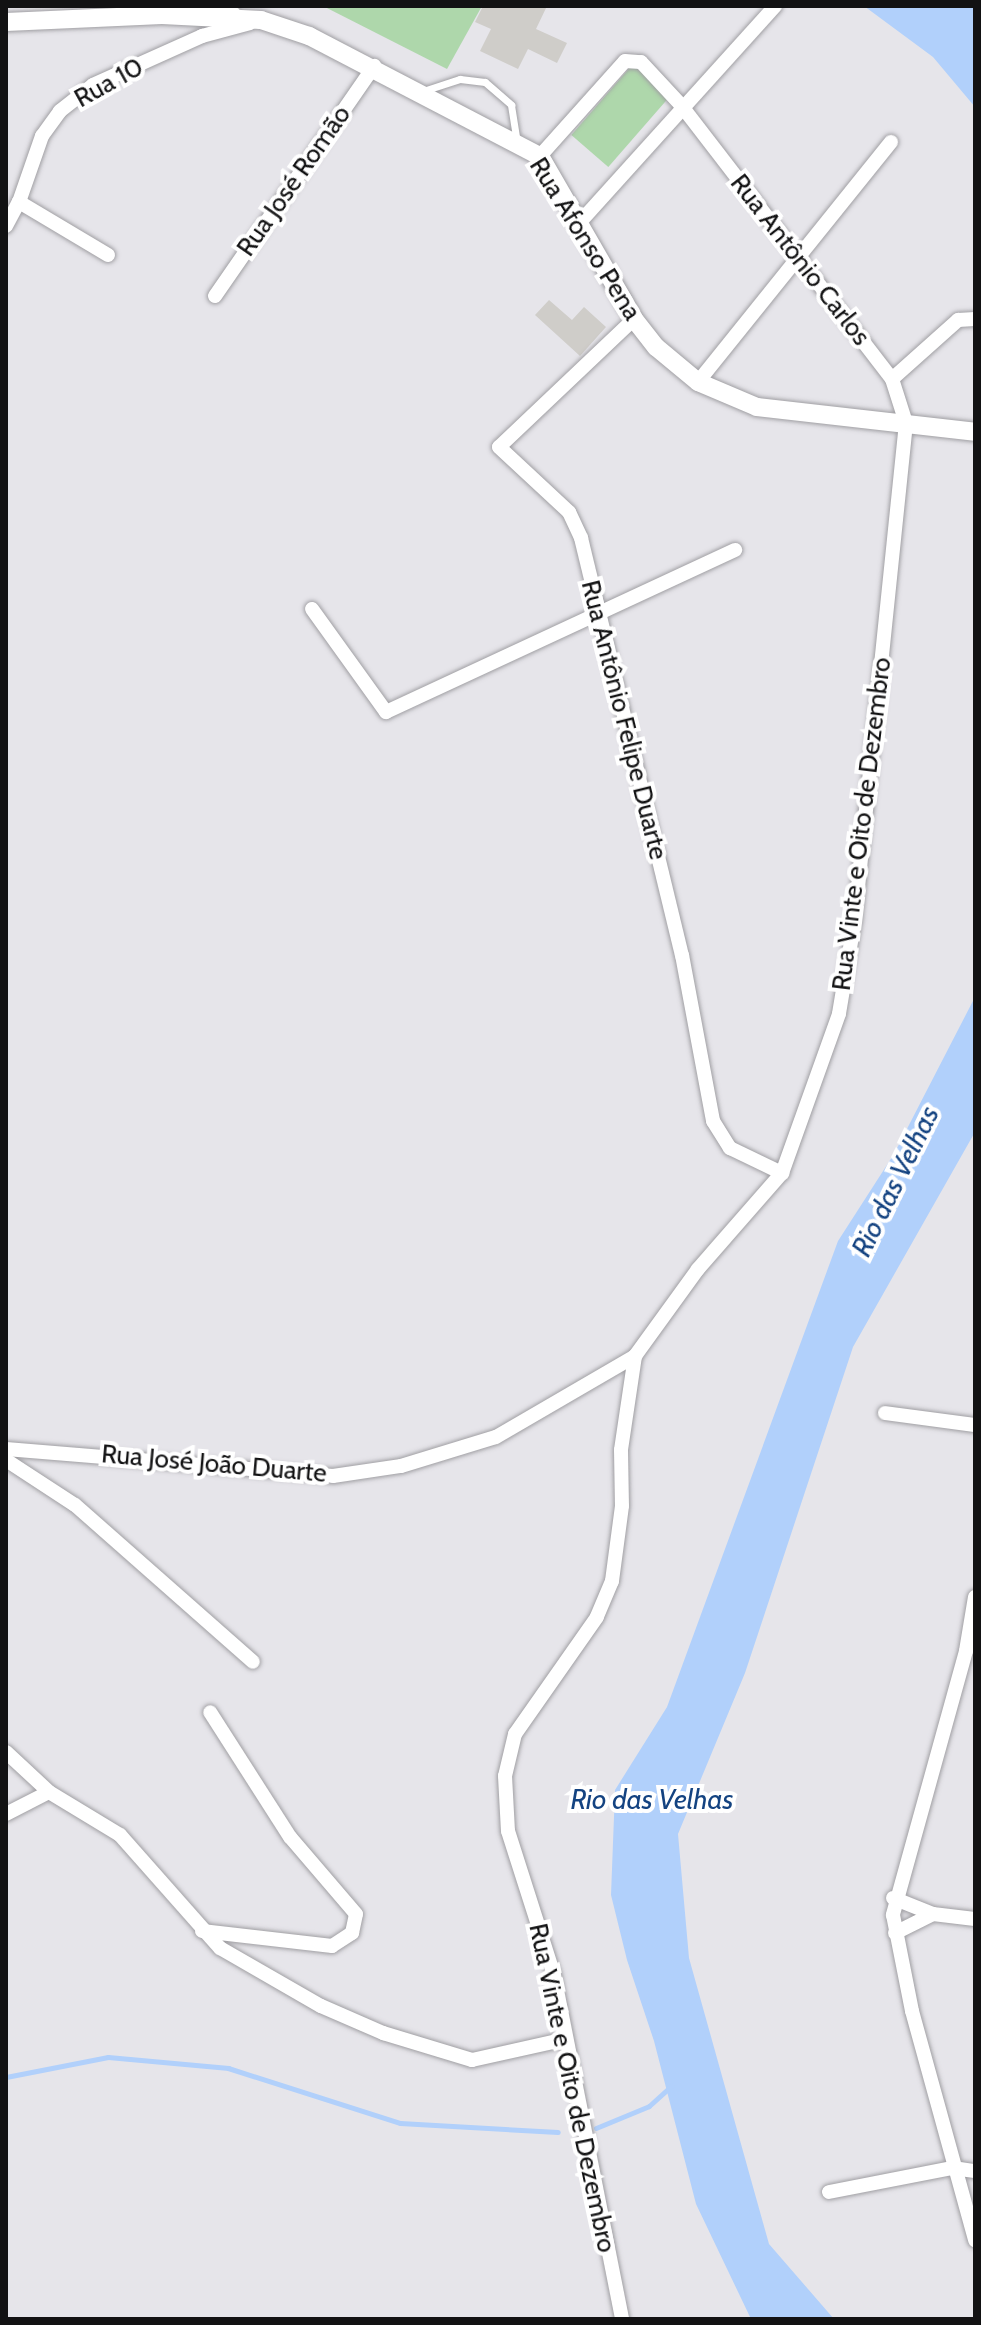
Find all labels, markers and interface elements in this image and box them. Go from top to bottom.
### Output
street label: Rua 10 [69,51,149,115]
street label: Rua José Romão [230,100,358,262]
street label: Rua Afonso Pena [523,152,647,326]
street label: Rua Antônio Carlos [723,168,877,352]
street label: Rua Antônio Felipe Duarte [574,577,674,863]
street label: Rua Vinte e Oito de Dezembro [826,656,898,992]
water label: Rio das Velhas [844,1100,946,1262]
street label: Rua José João Duarte [100,1439,328,1489]
water label: Rio das Velhas [571,1782,733,1816]
street label: Rua Vinte e Oito de Dezembro [522,1921,622,2255]

